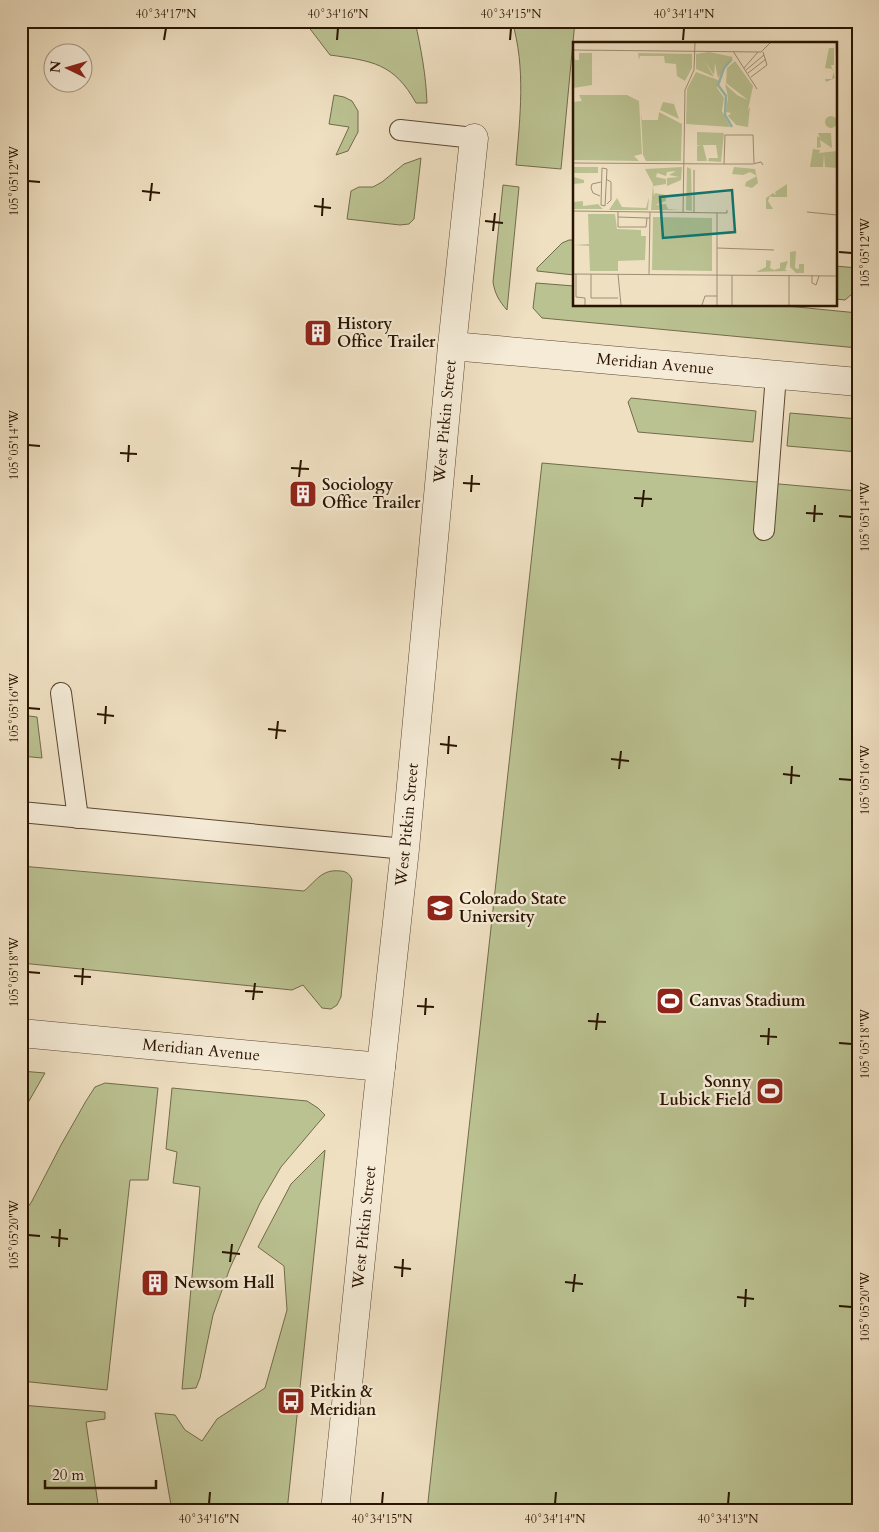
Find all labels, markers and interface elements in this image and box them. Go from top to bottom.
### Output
text: 40°34'17"N [136,6,197,22]
text: 40°34'16"N [308,6,369,22]
text: 40°34'15"N [481,6,542,22]
text: 40°34'14"N [654,6,715,22]
north arrow [42,42,92,92]
inset map [573,42,836,306]
text: N [46,60,66,74]
text: 105°05'12"W [6,145,22,216]
text: 105°05'12"W [857,217,873,288]
place label: History Office Trailer [337,313,436,353]
building icon: History Office Trailer [303,318,333,348]
street label: Meridian Avenue [596,348,715,380]
street label: West Pitkin Street [428,359,462,485]
text: 105°05'14"W [6,409,22,480]
place label: Sociology Office Trailer [322,474,421,514]
building icon: Sociology Office Trailer [288,479,318,509]
text: 105°05'14"W [857,481,873,552]
text: 105°05'16"W [6,672,22,743]
text: 105°05'16"W [857,744,873,815]
street label: West Pitkin Street [390,762,424,888]
place label: Colorado State University [459,888,567,928]
school or university icon: Colorado State University [425,893,455,923]
text: 105°05'18"W [6,936,22,1007]
sports icon: Canvas Stadium [655,986,685,1016]
place label: Canvas Stadium [689,990,806,1012]
text: 105°05'18"W [857,1008,873,1079]
street label: Meridian Avenue [141,1034,261,1067]
place label: Sonny Lubick Field [659,1071,751,1111]
sports icon: Sonny Lubick Field [755,1076,785,1106]
street label: West Pitkin Street [347,1165,381,1291]
text: 105°05'20"W [6,1199,22,1270]
building icon: Newsom Hall [140,1268,170,1298]
text: 105°05'20"W [857,1271,873,1342]
place label: Newsom Hall [174,1272,275,1294]
place label: Pitkin & Meridian [310,1381,377,1421]
bus stop icon: Pitkin & Meridian [276,1386,306,1416]
scale bar [45,1457,156,1489]
text: 20 m [52,1465,84,1485]
text: 40°34'16"N [179,1511,240,1527]
text: 40°34'15"N [352,1511,413,1527]
text: 40°34'14"N [525,1511,586,1527]
text: 40°34'13"N [698,1511,759,1527]

